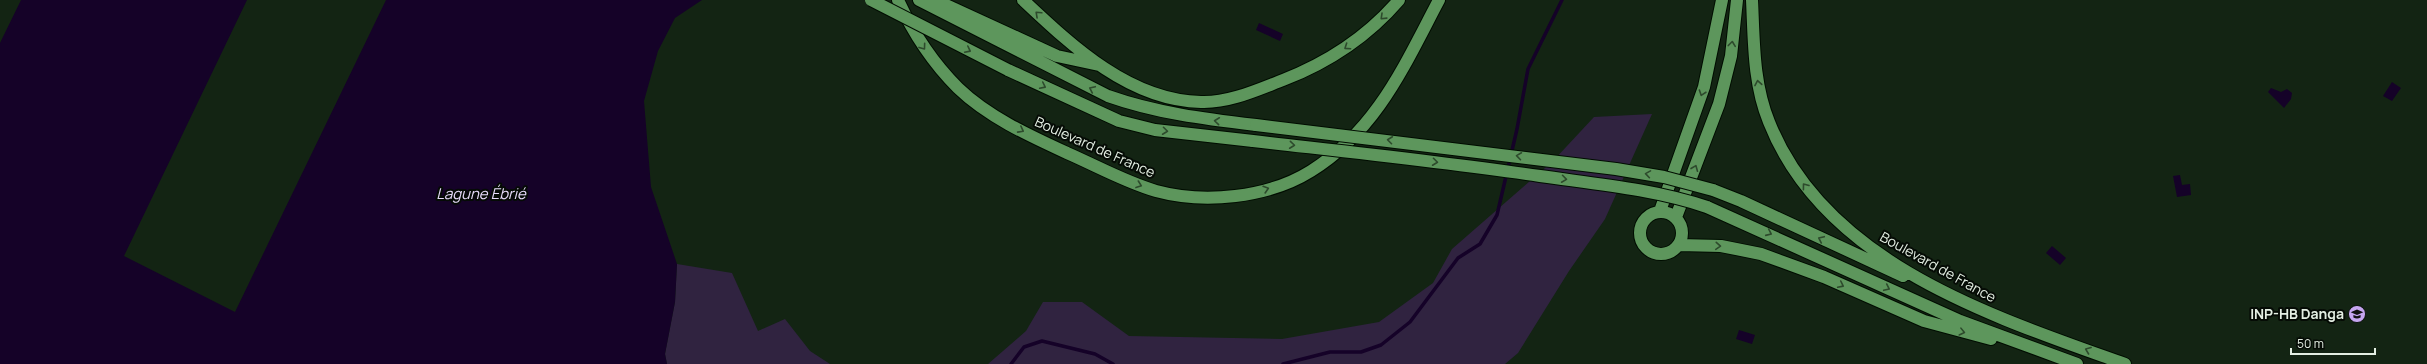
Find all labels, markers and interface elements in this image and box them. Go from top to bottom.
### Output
one-way arrow [1035,11,1043,19]
one-way arrow [1380,12,1388,20]
one-way arrow [1727,41,1736,47]
one-way arrow [919,42,926,49]
one-way arrow [1344,42,1351,49]
one-way arrow [964,45,971,53]
one-way arrow [1754,80,1763,87]
one-way arrow [1039,81,1047,89]
one-way arrow [1088,86,1096,94]
one-way arrow [1698,89,1706,96]
street label: Boulevard de France [1032,111,1158,182]
one-way arrow [1214,116,1220,125]
one-way arrow [1017,126,1024,133]
one-way arrow [1162,126,1168,135]
one-way arrow [1387,136,1393,145]
one-way arrow [1289,141,1295,150]
one-way arrow [1516,152,1522,161]
one-way arrow [1432,157,1438,166]
one-way arrow [1691,164,1699,171]
one-way arrow [1645,170,1651,179]
one-way arrow [1561,174,1567,183]
one-way arrow [1135,180,1142,189]
water label: Lagune Ébrié [436,183,527,204]
one-way arrow [1802,183,1810,190]
one-way arrow [1263,185,1270,194]
street label: Boulevard de France [1877,227,2000,306]
one-way arrow [1764,228,1772,236]
one-way arrow [1818,236,1825,244]
one-way arrow [1715,241,1721,250]
one-way arrow [1837,280,1844,288]
one-way arrow [1882,283,1890,291]
place label: INP-HB Danga [2250,304,2344,323]
school or university icon: INP-HB Danga [2347,304,2367,324]
one-way arrow [1958,328,1965,336]
scale bar [2291,330,2375,356]
text: 50 m [2297,335,2324,352]
one-way arrow [2085,347,2092,355]

